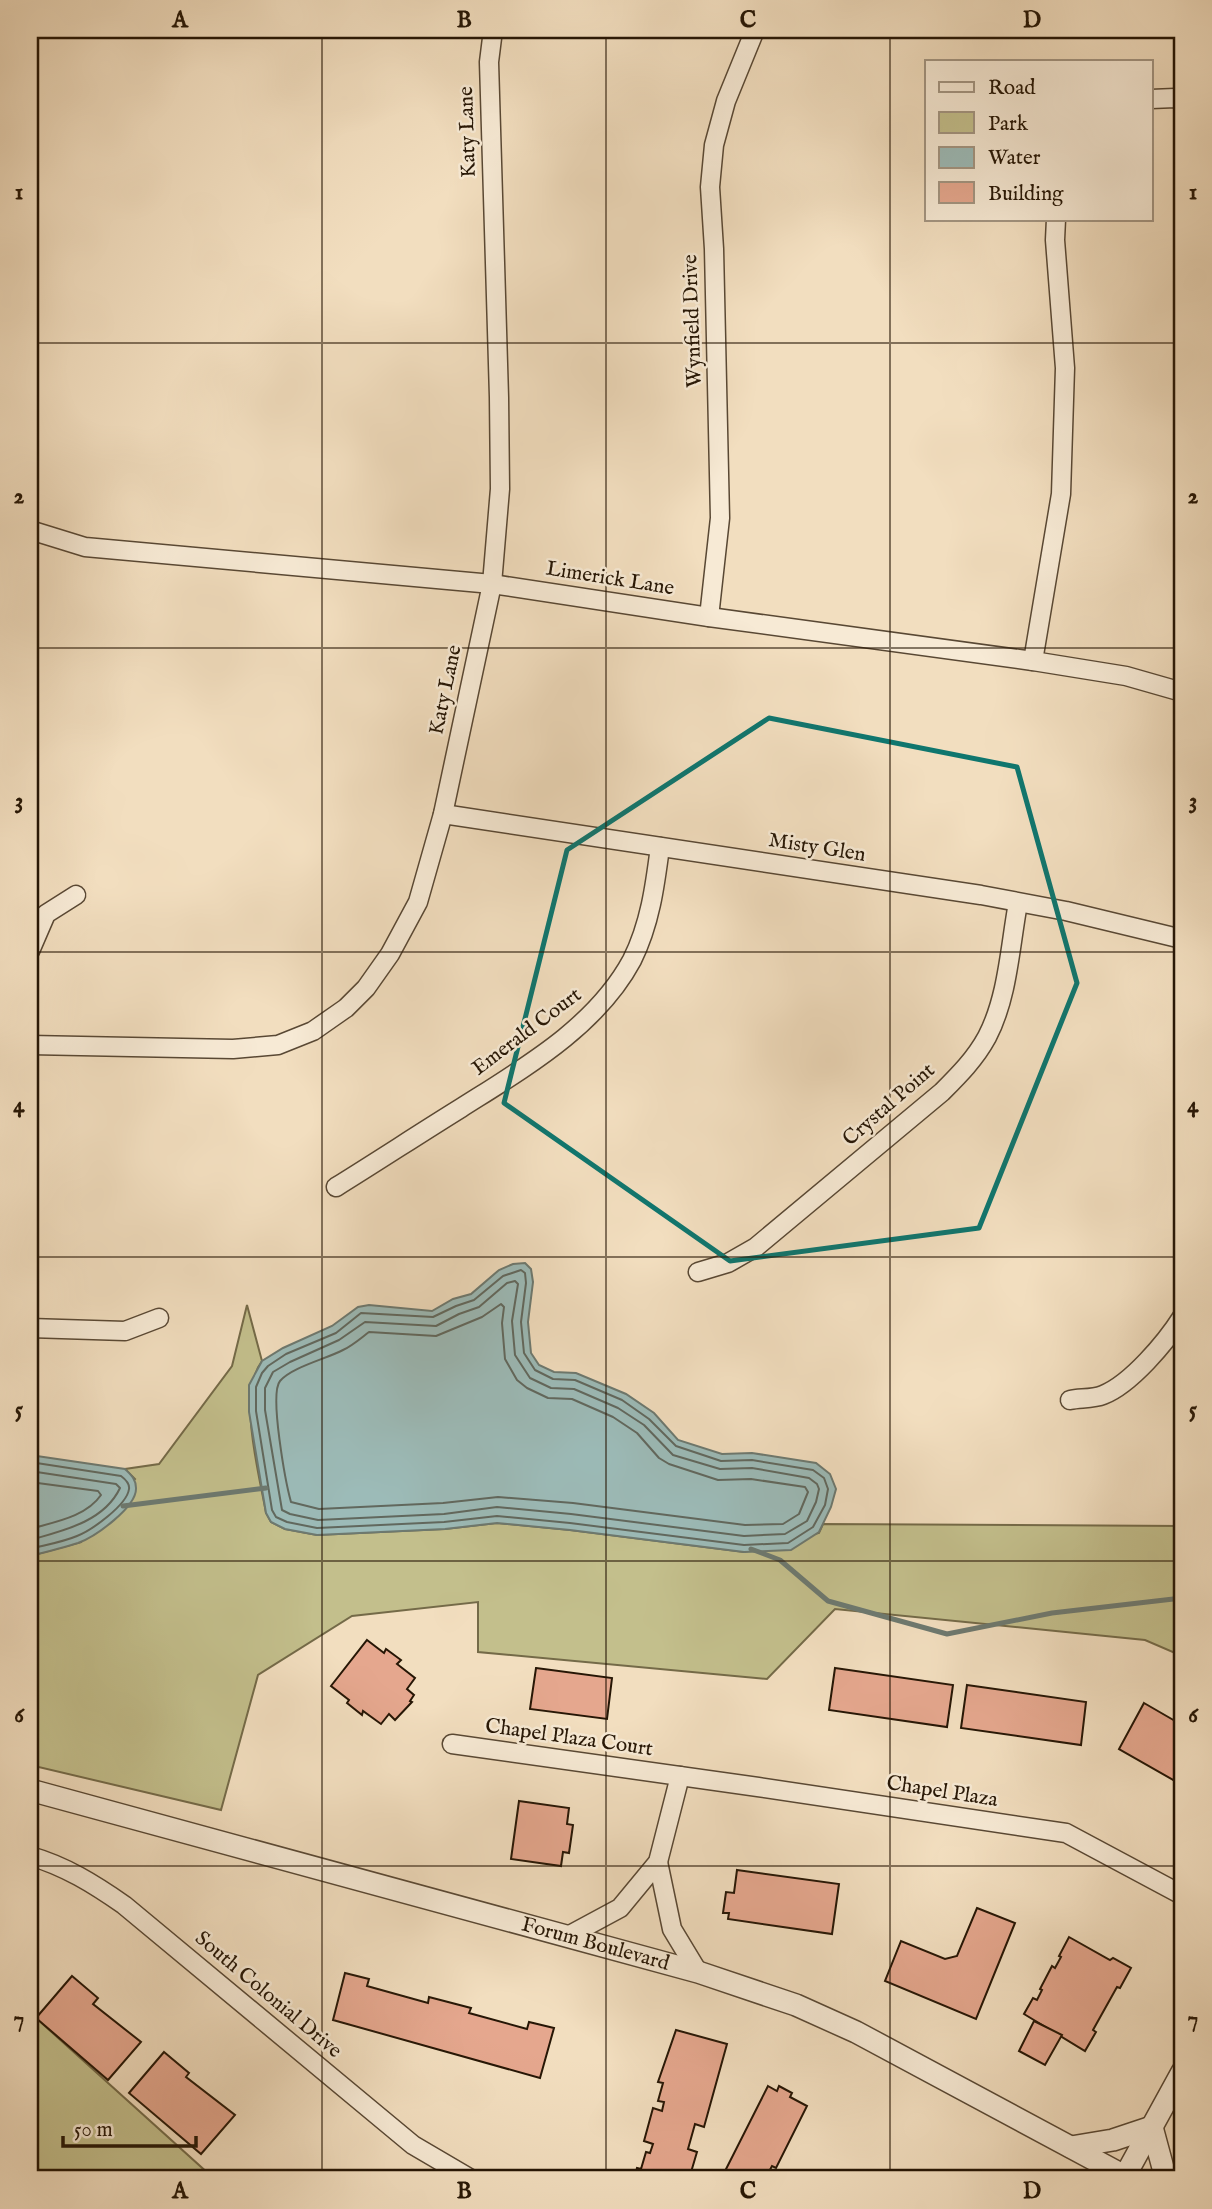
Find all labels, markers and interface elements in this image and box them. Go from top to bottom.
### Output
text: A [171,6,189,35]
text: B [456,6,472,35]
text: C [740,6,757,35]
text: D [1023,6,1041,35]
legend [925,60,1152,220]
text: Road [988,75,1036,102]
street label: Katy Lane [453,86,483,178]
text: Park [988,111,1029,138]
text: Water [988,145,1041,172]
text: 1 [15,178,23,207]
text: 1 [1189,178,1197,207]
text: Building [988,181,1064,208]
street label: Wynfield Drive [677,253,709,388]
text: 2 [14,482,25,511]
text: 2 [1188,482,1199,511]
street label: Limerick Lane [544,556,676,602]
street label: Katy Lane [423,642,469,737]
text: 3 [15,787,23,816]
text: 3 [1189,787,1197,816]
street label: Misty Glen [766,827,868,869]
street label: Emerald Court [467,982,587,1082]
street label: Crystal Point [837,1057,941,1153]
text: 4 [13,1091,25,1120]
text: 4 [1187,1091,1199,1120]
text: 5 [15,1396,24,1425]
text: 5 [1189,1396,1198,1425]
text: 6 [14,1701,25,1730]
text: 6 [1188,1701,1199,1730]
street label: Chapel Plaza Court [483,1713,655,1763]
street label: Chapel Plaza [884,1770,1001,1814]
street label: Forum Boulevard [518,1911,673,1977]
street label: South Colonial Drive [189,1925,347,2065]
text: 7 [14,2005,24,2034]
text: 7 [1188,2005,1198,2034]
scale bar [63,2104,196,2148]
text: 50 m [74,2117,113,2144]
text: A [171,2177,189,2206]
text: B [456,2177,472,2206]
text: C [740,2177,757,2206]
text: D [1023,2177,1041,2206]

